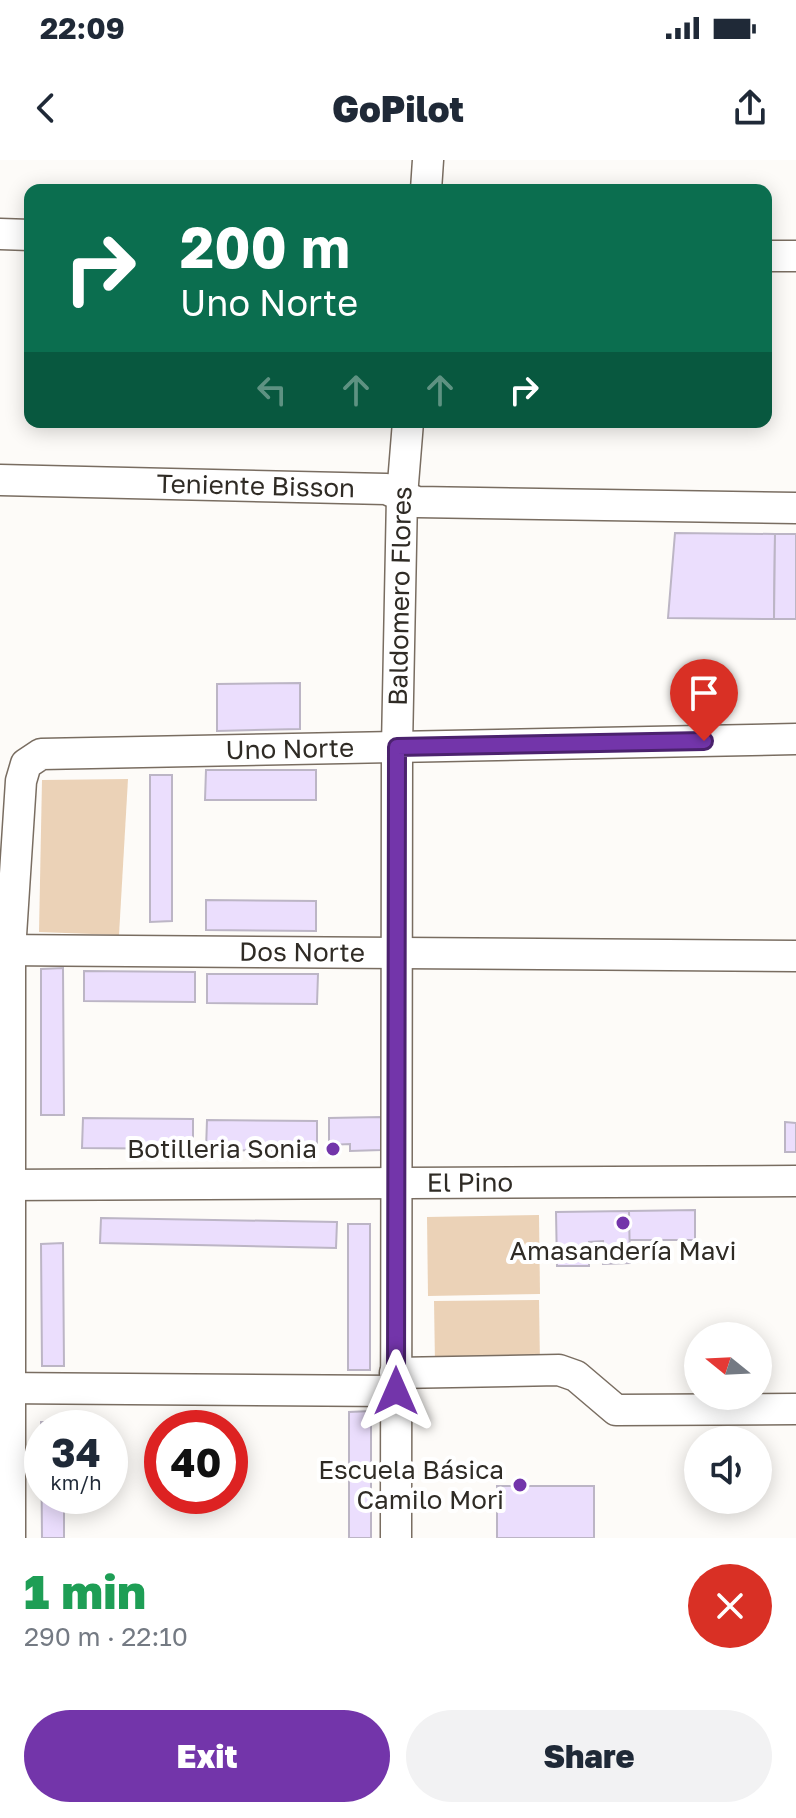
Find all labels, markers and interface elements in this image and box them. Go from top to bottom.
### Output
text: 22:09 [40,10,125,46]
icon: back [24,86,68,130]
icon: share [728,86,772,130]
text: GoPilot [332,87,464,130]
text: 200 m [180,213,350,280]
icon: right [48,216,152,320]
text: Uno Norte [180,281,358,324]
icon: left [250,368,294,412]
icon: ahead [334,368,378,412]
icon: ahead [418,368,462,412]
icon: right [502,368,546,412]
street label: Teniente Bisson [156,468,355,503]
street label: Baldomero Flores [382,485,418,706]
pin [670,659,738,741]
icon: arrive [682,671,726,715]
street label: Uno Norte [225,732,354,765]
street label: Dos Norte [239,936,365,968]
place label: Botilleria Sonia [127,1133,317,1164]
marker: Botilleria Sonia [324,1140,342,1158]
street label: El Pino [427,1166,513,1198]
marker: Amasandería Mavi [614,1214,632,1232]
place label: Amasandería Mavi [509,1235,737,1266]
north arrow [684,1322,772,1410]
map controls [684,1322,772,1514]
position arrow [354,1349,438,1433]
speed limit sign: 40 [144,1410,248,1514]
button: sound [684,1426,772,1514]
text: 34 [51,1428,101,1476]
place label: Escuela Básica Camilo Mori [318,1454,504,1515]
text: km/h [51,1470,101,1494]
marker: Escuela Básica Camilo Mori [511,1476,529,1494]
text: 1 min [24,1562,146,1620]
button: close [688,1564,772,1648]
text: 290 m · 22:10 [24,1621,188,1652]
button: Exit [24,1710,390,1802]
button: Share [406,1710,772,1802]

